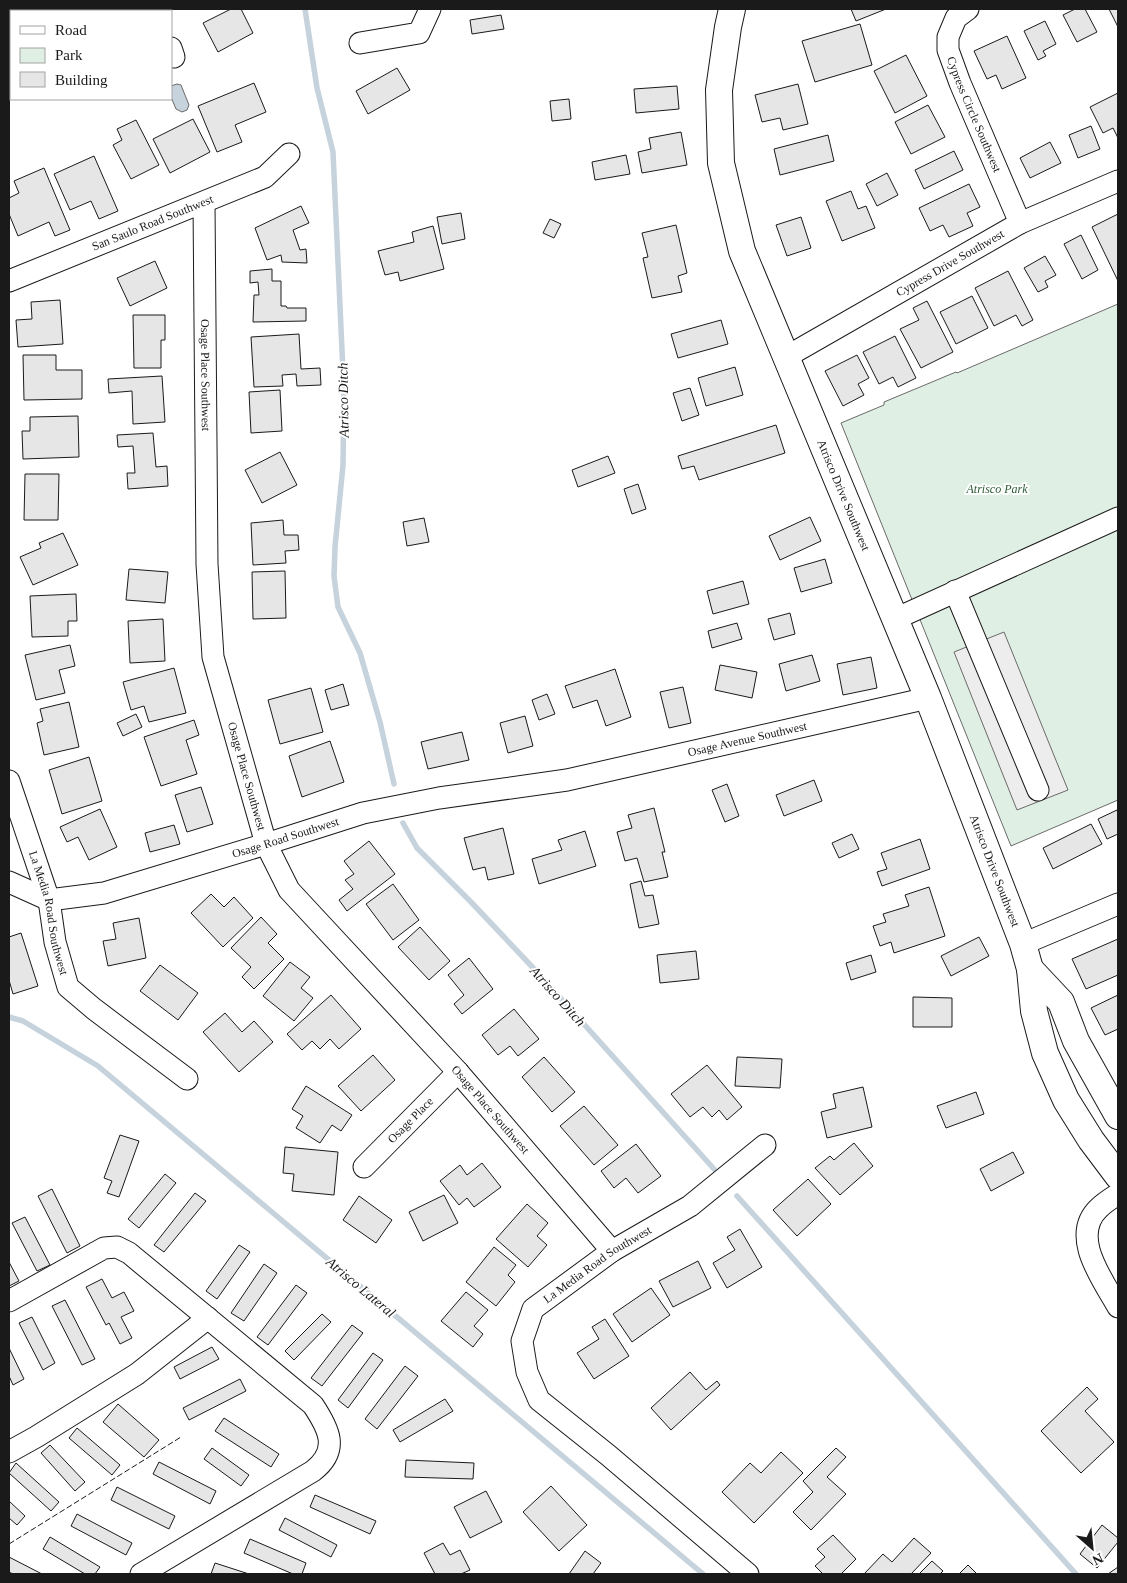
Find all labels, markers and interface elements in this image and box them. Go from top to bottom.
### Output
legend [10,10,172,100]
text: Road [55,22,87,38]
text: Park [55,47,83,63]
street label: Cypress Circle Southwest [944,55,1005,175]
text: Building [55,72,108,88]
street label: San Saulo Road Southwest [90,192,216,254]
street label: Cypress Drive Southwest [894,226,1007,299]
street label: Osage Place Southwest [198,319,213,432]
water label: Atrisco Ditch [335,362,352,439]
street label: Atrisco Drive Southwest [814,438,873,553]
park label: Atrisco Park [966,482,1028,496]
street label: Osage Avenue Southwest [686,719,809,759]
street label: Osage Place Southwest [225,720,269,833]
street label: Atrisco Drive Southwest [967,813,1023,929]
street label: Osage Road Southwest [230,814,341,861]
street label: La Media Road Southwest [26,849,71,977]
water label: Atrisco Ditch [526,963,588,1029]
street label: Osage Place Southwest [449,1063,533,1157]
street label: Osage Place [385,1094,436,1146]
street label: La Media Road Southwest [541,1223,654,1306]
water label: Atrisco Lateral [322,1254,398,1321]
north arrow [1067,1523,1117,1573]
text: N [1090,1550,1106,1568]

